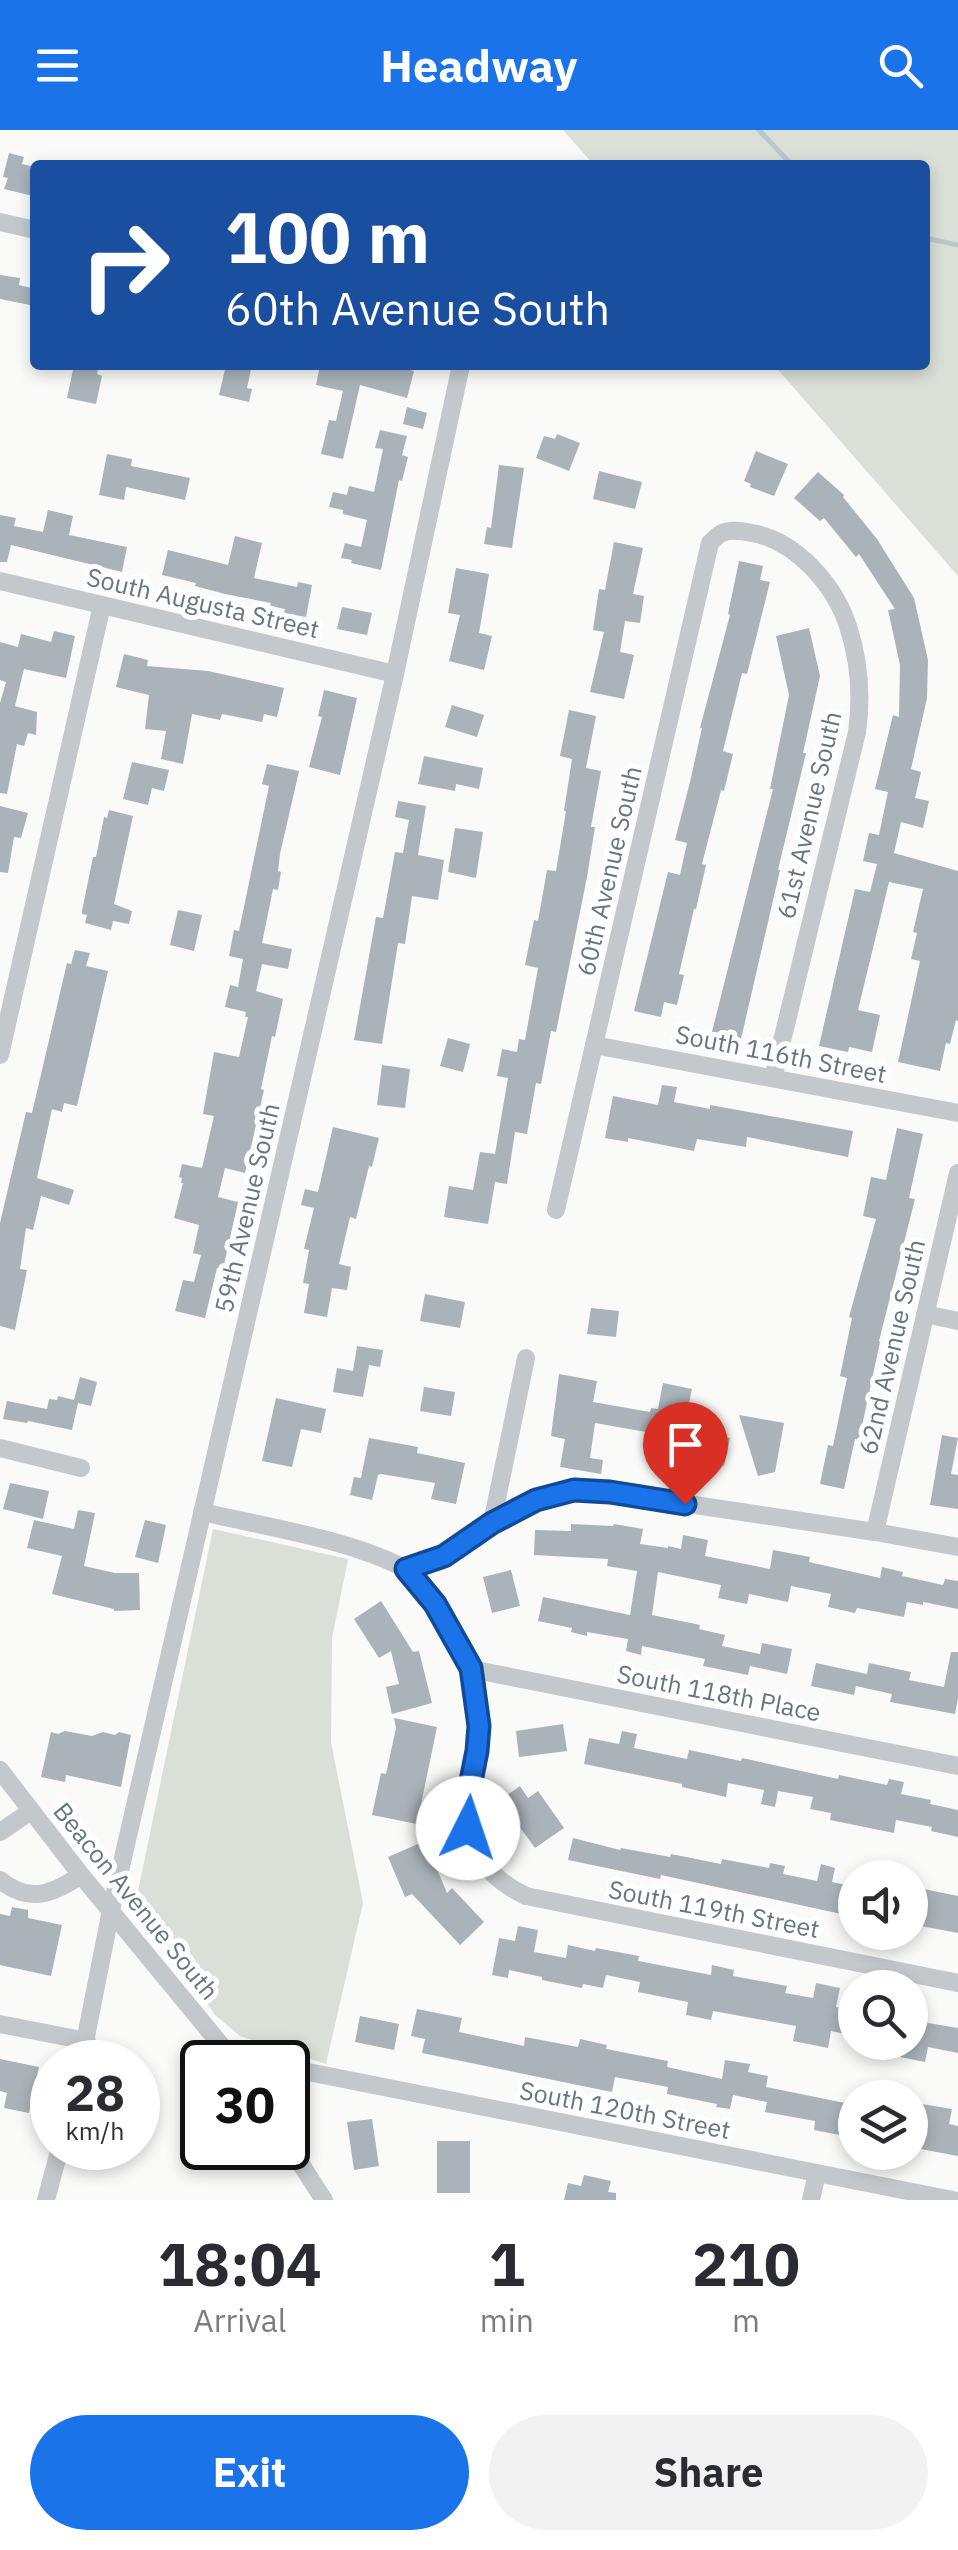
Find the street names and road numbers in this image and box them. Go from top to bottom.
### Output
street label: South Augusta Street [84,560,323,645]
street label: 61st Avenue South [769,708,848,922]
street label: 60th Avenue South [568,763,649,979]
street label: South 116th Street [673,1017,889,1090]
street label: 59th Avenue South [206,1100,287,1316]
street label: 62nd Avenue South [851,1236,932,1458]
street label: South 118th Place [614,1657,824,1728]
street label: Beacon Avenue South [46,1795,226,2006]
street label: South 119th Street [606,1872,822,1945]
street label: South 120th Street [517,2073,733,2146]

